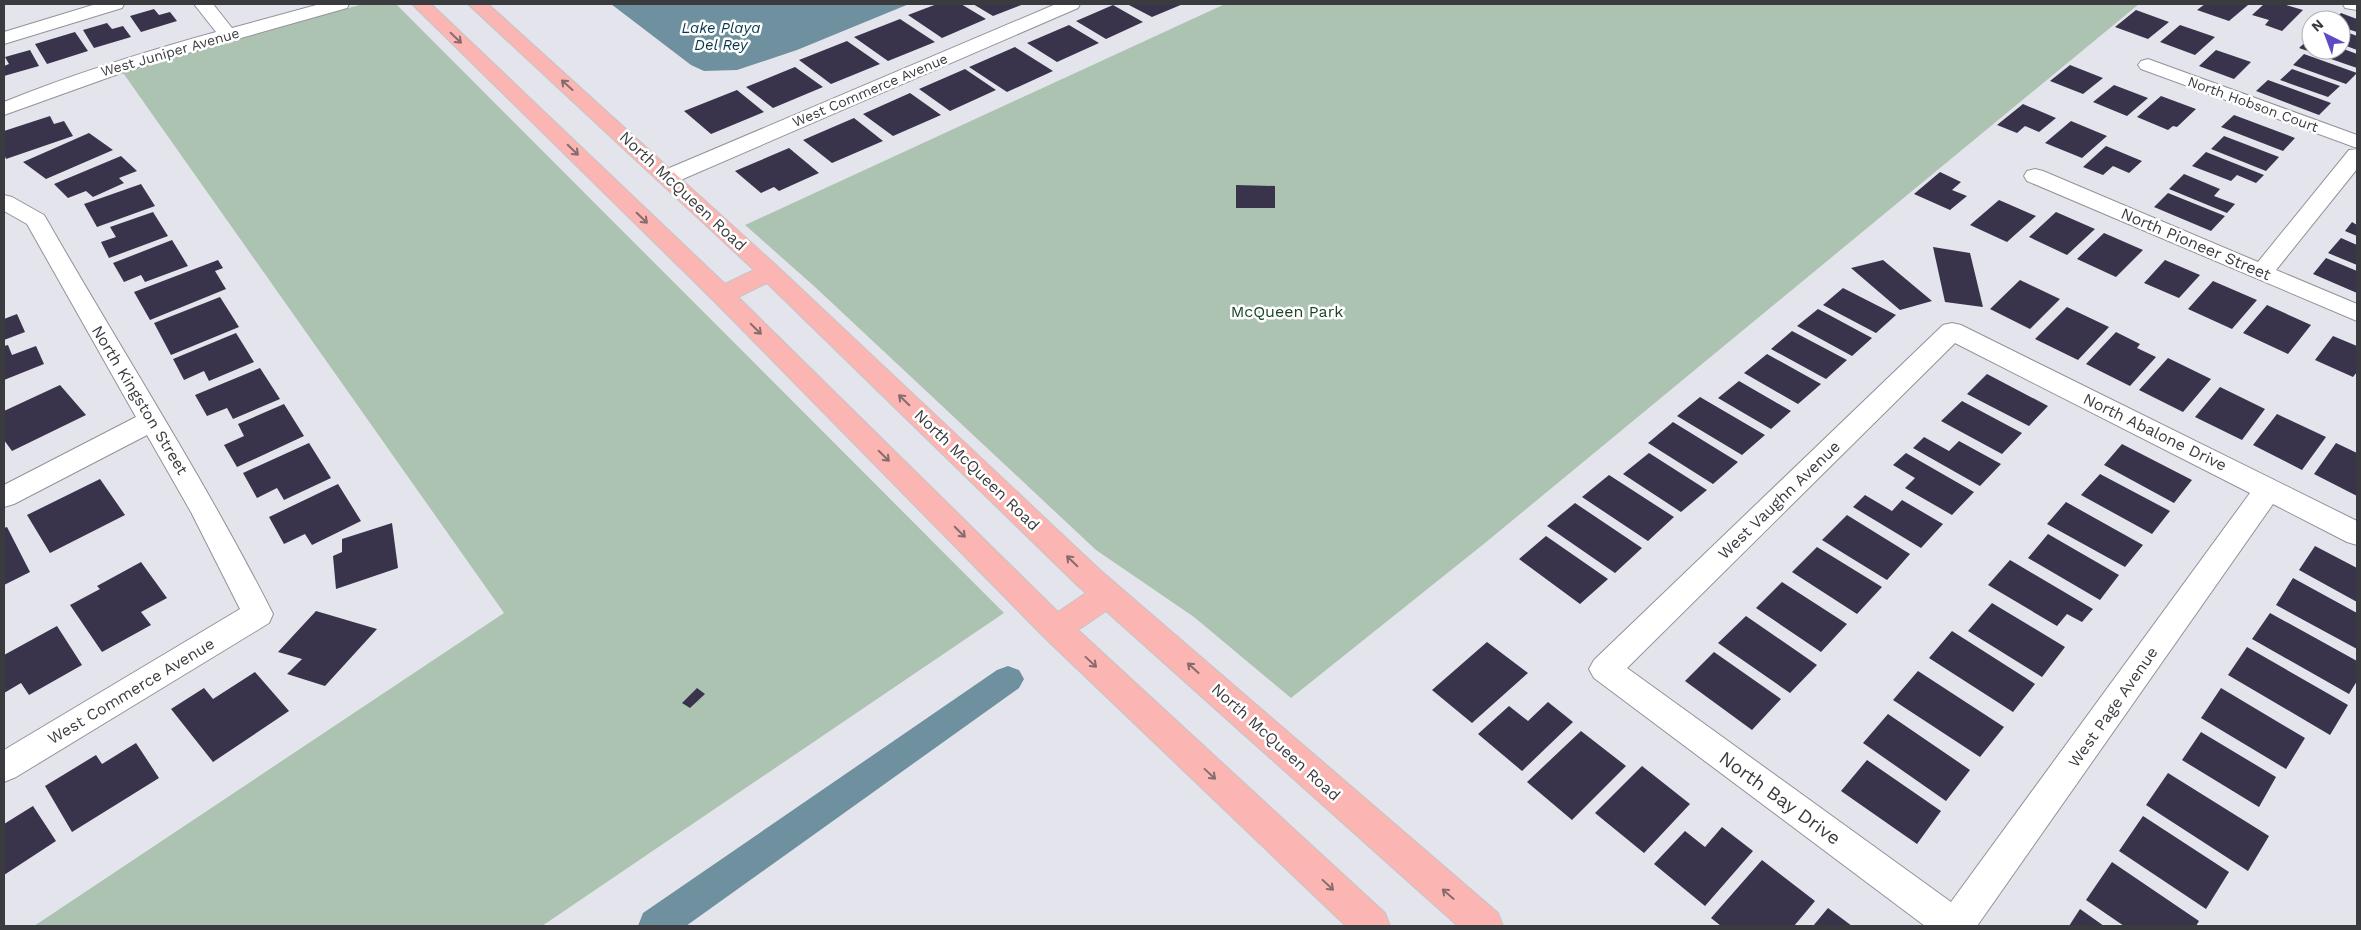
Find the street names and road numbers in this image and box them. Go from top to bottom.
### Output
street label: West Juniper Avenue [99,25,241,79]
street label: West Commerce Avenue [790,50,950,130]
street label: North Hobson Court [2186,73,2320,135]
street label: North McQueen Road [616,127,750,255]
street label: North Pioneer Street [2118,204,2274,284]
street label: North Kingston Street [88,322,192,478]
street label: North Abalone Drive [2080,389,2230,475]
street label: North McQueen Road [911,405,1043,535]
street label: West Vaughn Avenue [1714,437,1844,563]
street label: West Commerce Avenue [44,634,218,748]
street label: West Page Avenue [2064,643,2162,771]
street label: North McQueen Road [1208,679,1344,805]
street label: North Bay Drive [1715,746,1845,850]

